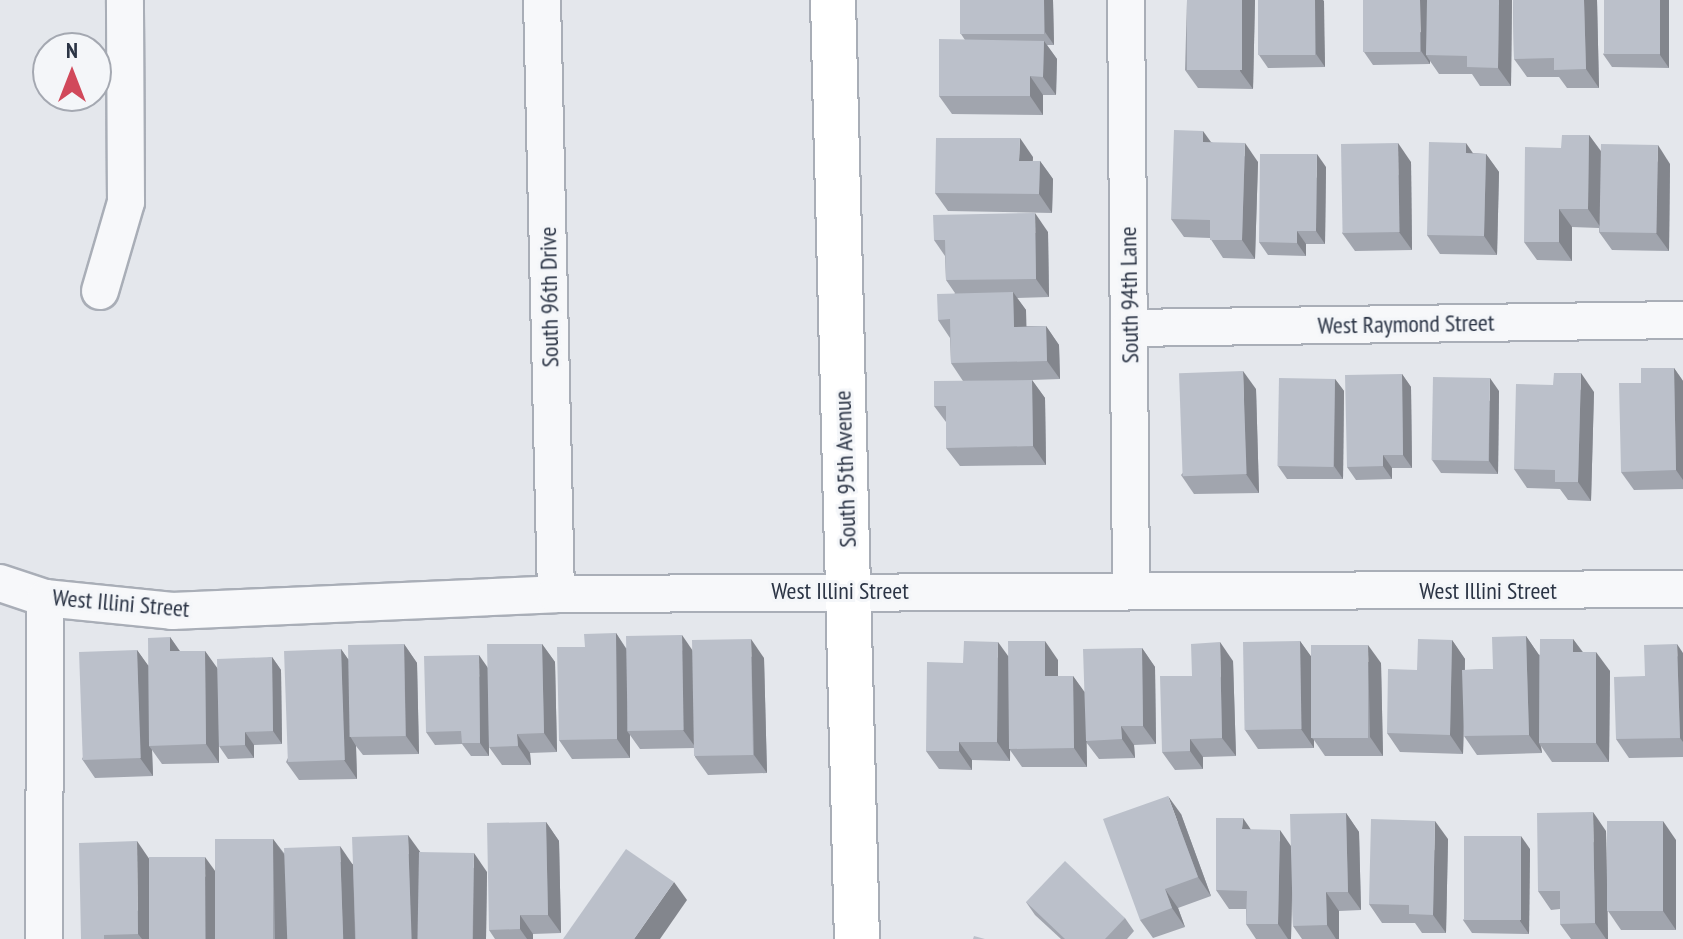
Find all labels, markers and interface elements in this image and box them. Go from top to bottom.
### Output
north arrow [32,32,112,112]
text: N [66,36,78,64]
street label: South 96th Drive [533,226,565,368]
street label: South 94th Lane [1113,226,1145,364]
street label: West Raymond Street [1317,308,1495,340]
street label: South 95th Avenue [828,390,862,548]
street label: West Illini Street [771,577,909,605]
street label: West Illini Street [1419,577,1557,605]
street label: West Illini Street [51,583,191,623]

